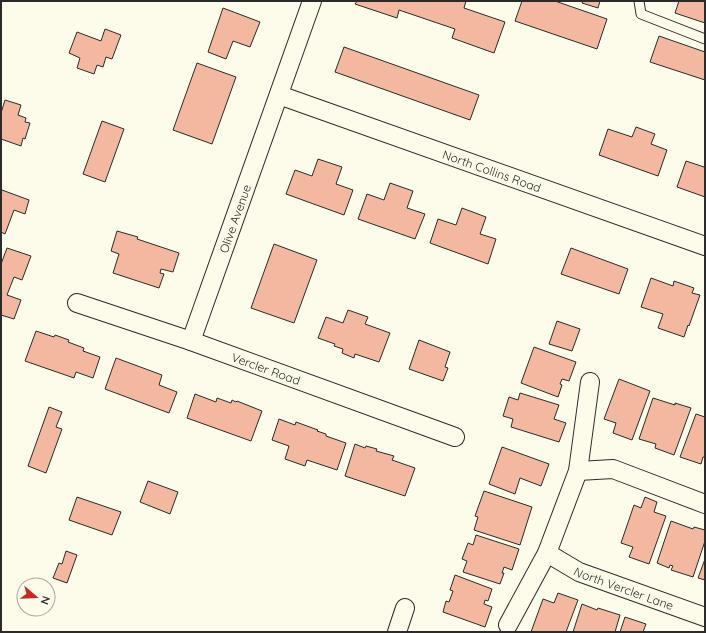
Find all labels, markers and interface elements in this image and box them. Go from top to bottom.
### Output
street label: North Collins Road [441,146,543,195]
street label: Olive Avenue [215,182,254,255]
street label: Vercler Road [230,349,303,388]
street label: North Vercler Lane [571,563,676,613]
north arrow [16,577,56,617]
text: N [38,594,53,606]

